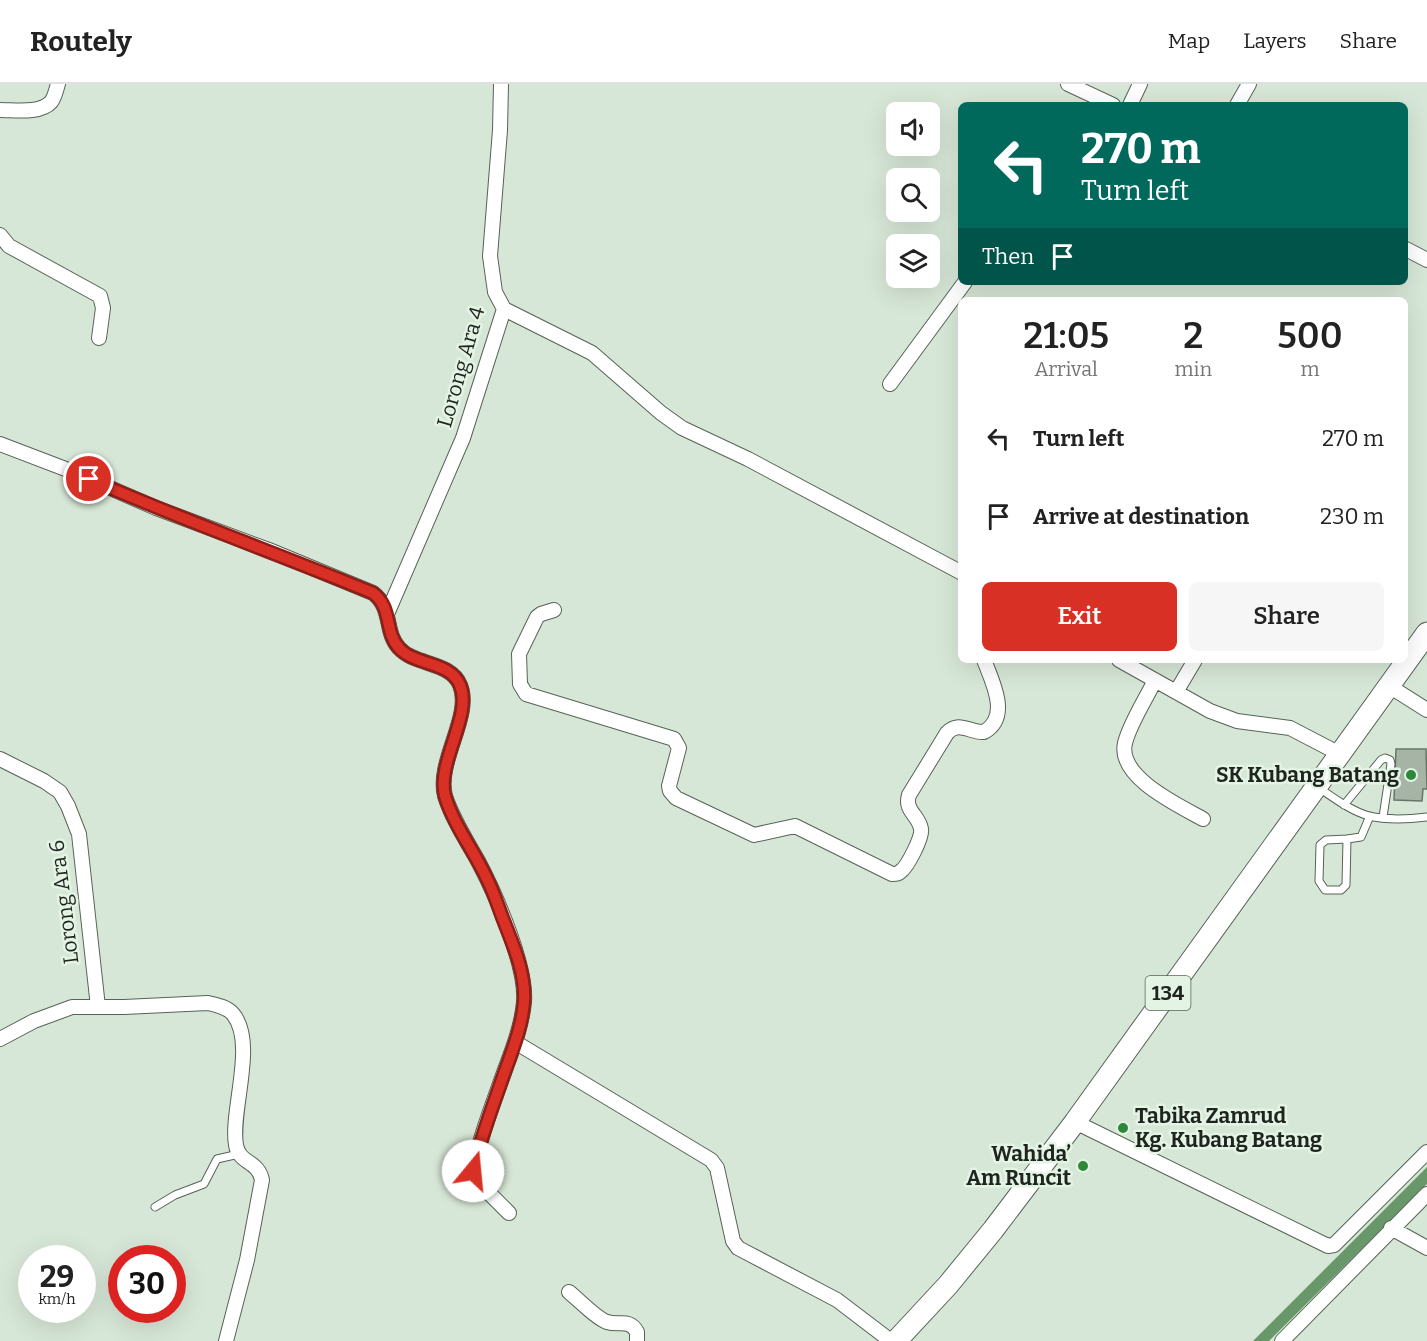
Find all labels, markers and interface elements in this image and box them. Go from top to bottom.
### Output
text: Routely [30,25,132,58]
text: Map [1168,28,1210,54]
text: Layers [1243,28,1307,54]
text: Share [1340,28,1397,54]
map controls [886,102,940,288]
button: sound [886,102,940,156]
text: 270 m [1081,124,1201,174]
icon: left [982,126,1060,204]
button: search [886,168,940,222]
text: Turn left [1081,175,1189,207]
button: layers [886,234,940,288]
icon: arrive [1046,240,1079,273]
text: Then [982,243,1034,270]
street label: Lorong Ara 4 [431,304,491,430]
text: 21:05 [1023,314,1109,358]
text: 2 [1183,314,1203,358]
text: 500 [1277,314,1343,358]
text: Arrival [1035,357,1098,381]
text: min [1174,357,1212,381]
text: m [1300,357,1320,381]
icon: left [982,422,1015,455]
text: Turn left [1033,425,1125,452]
text: 270 m [1322,425,1384,452]
pin [63,453,114,504]
icon: arrive [72,462,105,495]
icon: arrive [982,500,1015,533]
text: Arrive at destination [1033,503,1249,530]
text: 230 m [1320,503,1384,530]
button: Exit [982,582,1177,651]
button: Share [1189,582,1384,651]
place label: SK Kubang Batang [1216,762,1399,788]
marker: SK Kubang Batang [1404,768,1418,782]
street label: Lorong Ara 6 [44,839,84,965]
road number: 134 [1146,976,1190,1010]
place label: Tabika Zamrud Kg. Kubang Batang [1135,1103,1322,1153]
marker: Tabika Zamrud Kg. Kubang Batang [1116,1121,1130,1135]
position arrow [441,1139,505,1203]
place label: Wahida’ Am Runcit [966,1141,1072,1191]
marker: Wahida’ Am Runcit [1076,1159,1090,1173]
speed limit sign: 30 [108,1245,186,1323]
text: 29 [40,1259,74,1295]
text: km/h [38,1290,76,1308]

